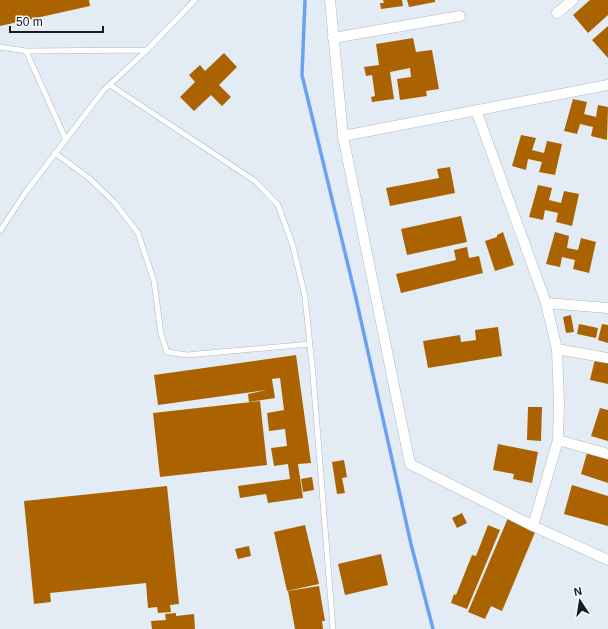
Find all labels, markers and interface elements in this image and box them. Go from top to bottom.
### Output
scale bar [10,8,103,34]
text: 50 m [16,15,43,29]
north arrow [560,581,600,621]
text: N [573,585,583,598]

